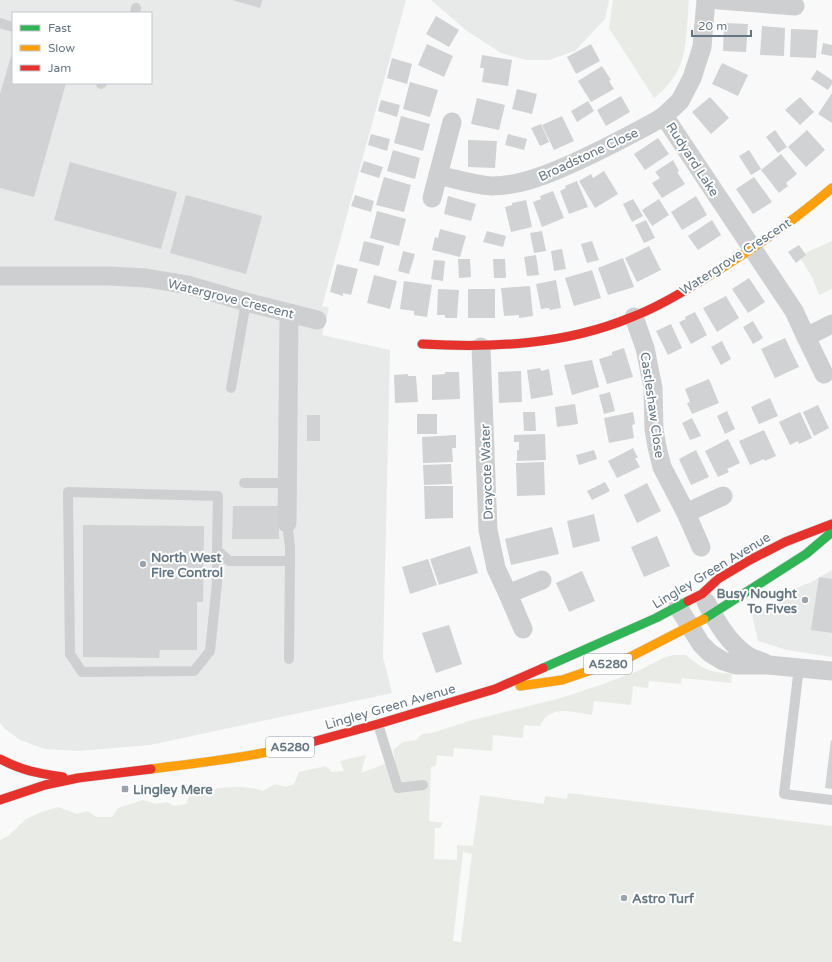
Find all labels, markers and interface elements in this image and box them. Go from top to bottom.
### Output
legend [12,12,152,84]
scale bar [692,12,751,38]
text: 20 m [698,19,727,33]
text: Fast [48,21,72,35]
text: Slow [48,41,75,55]
text: Jam [48,61,71,75]
street label: Rudyard Lake [662,120,722,200]
street label: Broadstone Close [536,125,641,185]
street label: Watergrove Crescent [677,215,794,299]
street label: Watergrove Crescent [166,276,296,322]
street label: Castleshaw Close [637,351,667,459]
street label: Draycote Water [477,424,497,520]
street label: Lingley Green Avenue [650,529,773,612]
place label: North West Fire Control [151,550,223,581]
marker: North West Fire Control [138,559,148,569]
place label: Busy Nought To Fives [717,586,797,617]
marker: Busy Nought To Fives [800,595,810,605]
road number: A5280 [584,654,632,674]
street label: Lingley Green Avenue [323,681,457,733]
road number: A5280 [266,737,314,757]
place label: Lingley Mere [133,782,213,798]
marker: Lingley Mere [120,784,130,794]
place label: Astro Turf [632,891,695,907]
marker: Astro Turf [619,893,629,903]

